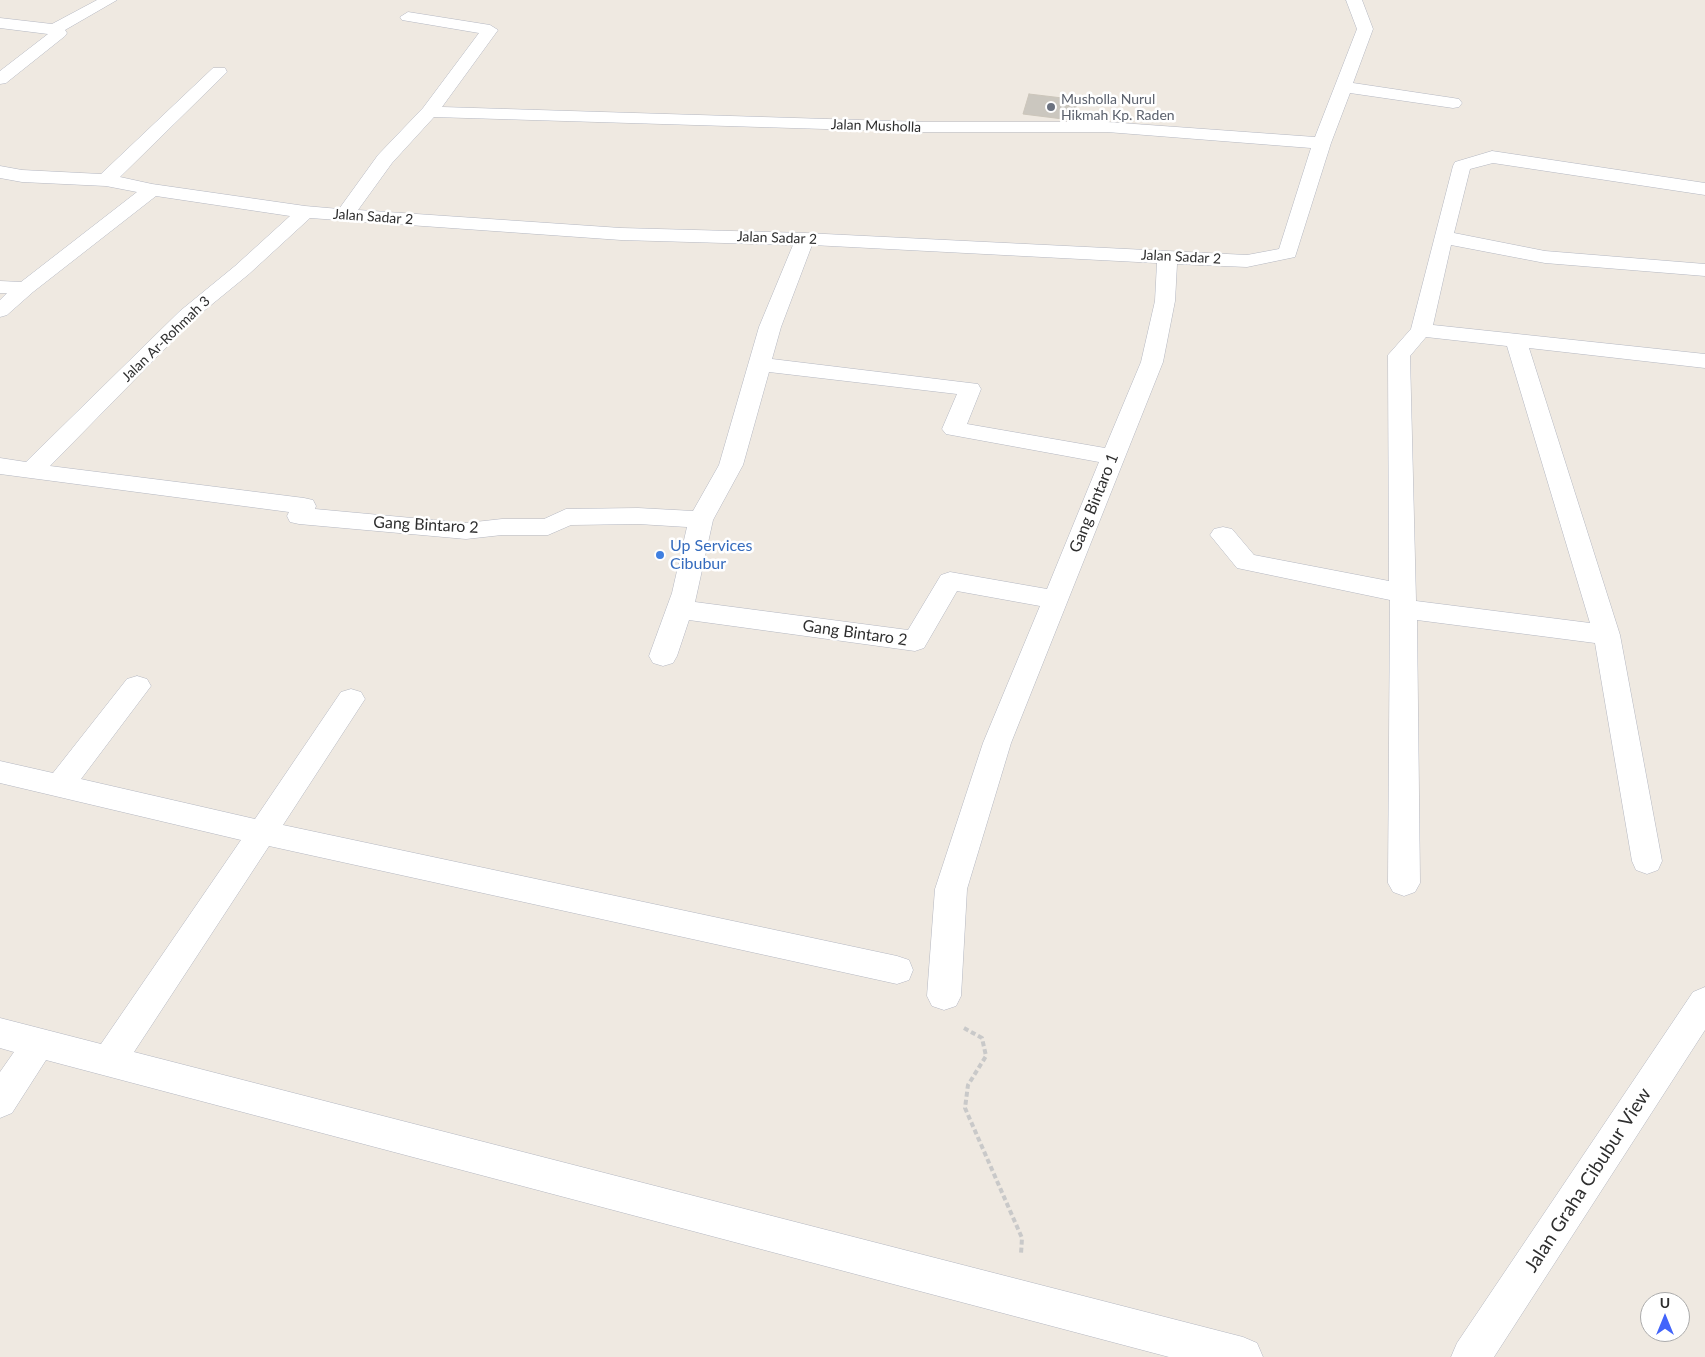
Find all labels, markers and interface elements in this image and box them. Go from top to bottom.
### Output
place label: Musholla Nurul Hikmah Kp. Raden [1061,91,1175,124]
marker: Musholla Nurul Hikmah Kp. Raden [1045,101,1057,113]
street label: Jalan Musholla [831,116,921,136]
street label: Jalan Sadar 2 [332,206,414,228]
street label: Jalan Sadar 2 [737,228,817,248]
street label: Jalan Sadar 2 [1140,247,1222,267]
street label: Jalan Ar-Rohmah 3 [119,293,213,385]
street label: Gang Bintaro 1 [1065,451,1123,555]
street label: Gang Bintaro 2 [373,513,479,537]
place label: Up Services Cibubur [670,536,752,574]
marker: Up Services Cibubur [654,549,666,561]
street label: Gang Bintaro 2 [801,616,909,650]
street label: Jalan Graha Cibubur View [1520,1084,1656,1276]
north arrow [1640,1292,1690,1342]
text: U [1660,1294,1670,1311]

